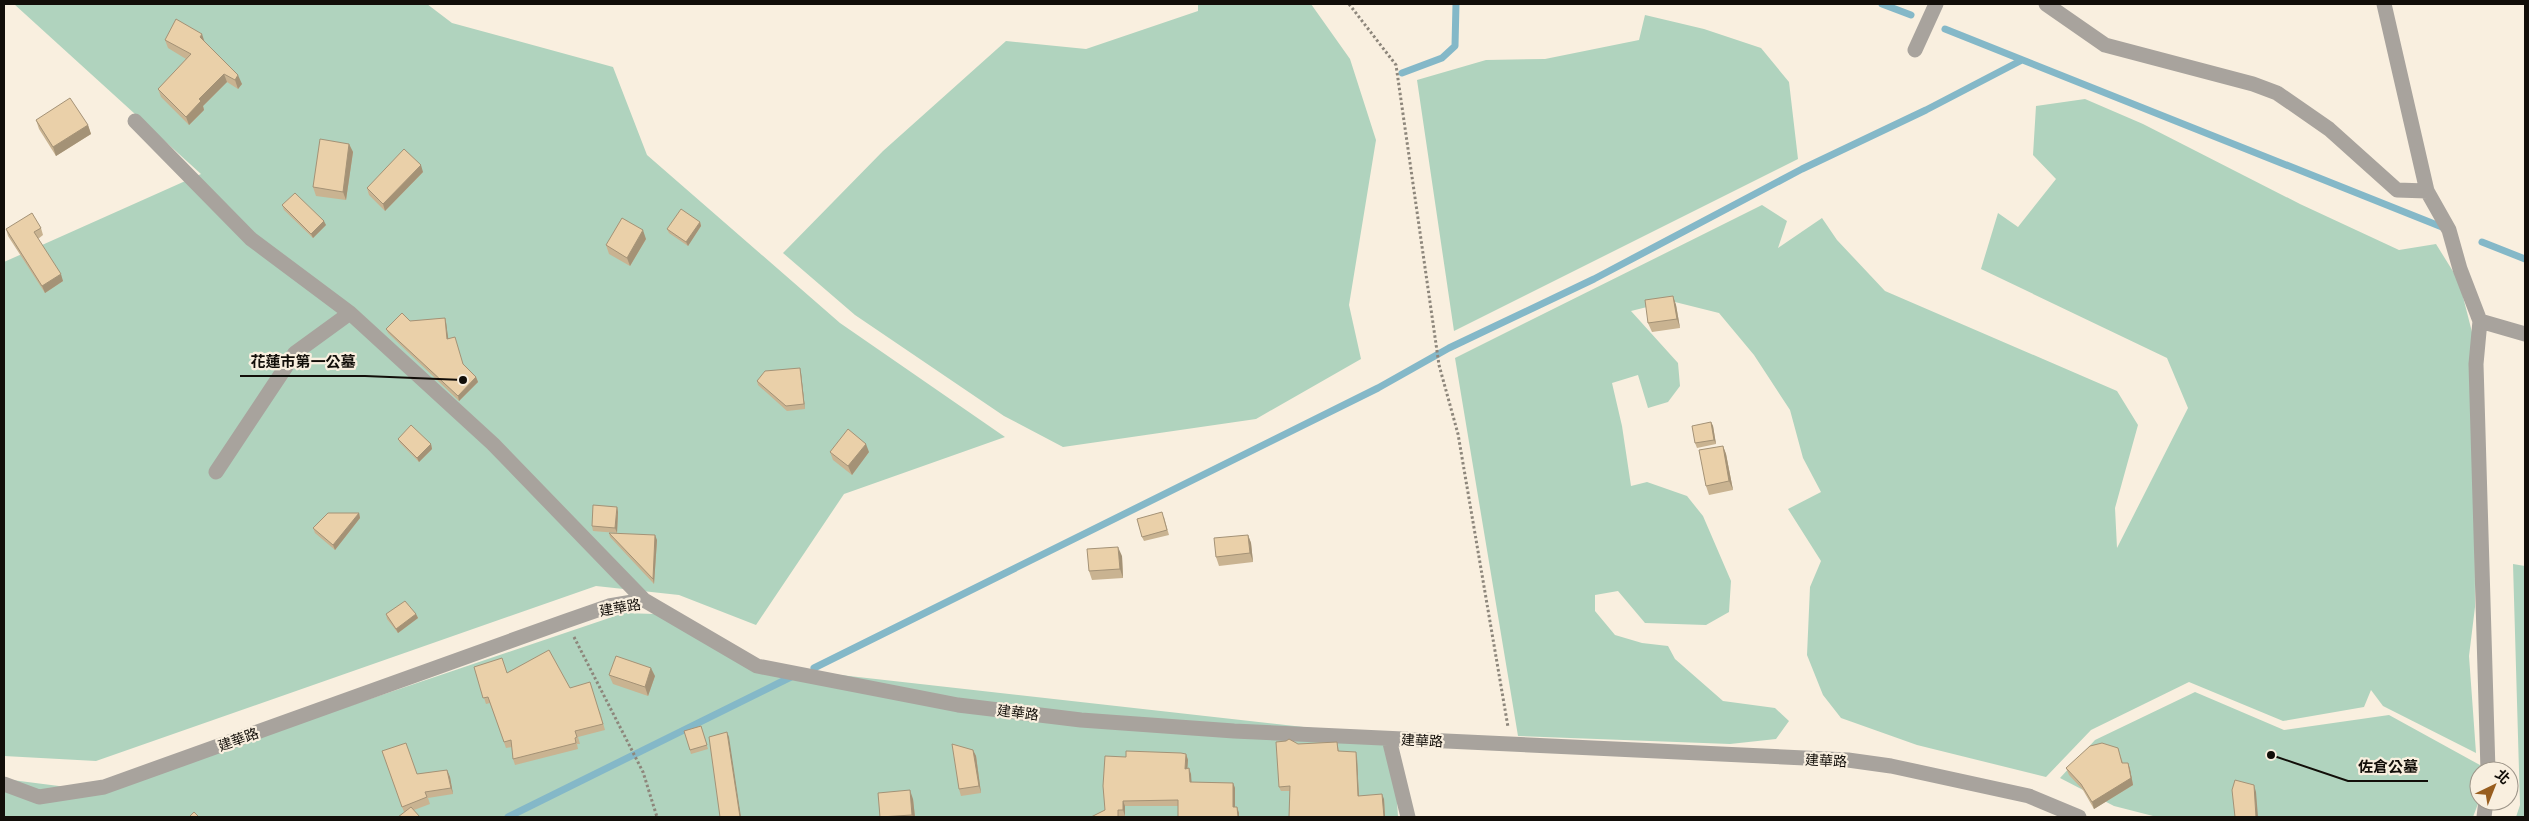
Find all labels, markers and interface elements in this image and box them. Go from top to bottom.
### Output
callout: 花蓮市第一公墓 [240,346,365,376]
text: 花蓮市第一公墓 [250,352,356,370]
street label: 建華路 [598,595,642,619]
street label: 建華路 [996,701,1040,723]
street label: 建華路 [215,724,261,754]
street label: 建華路 [1401,730,1443,750]
street label: 建華路 [1805,750,1847,770]
callout: 佐倉公墓 [2348,751,2428,781]
text: 佐倉公墓 [2358,757,2418,775]
north arrow [2469,761,2519,811]
text: 北 [2492,765,2514,787]

